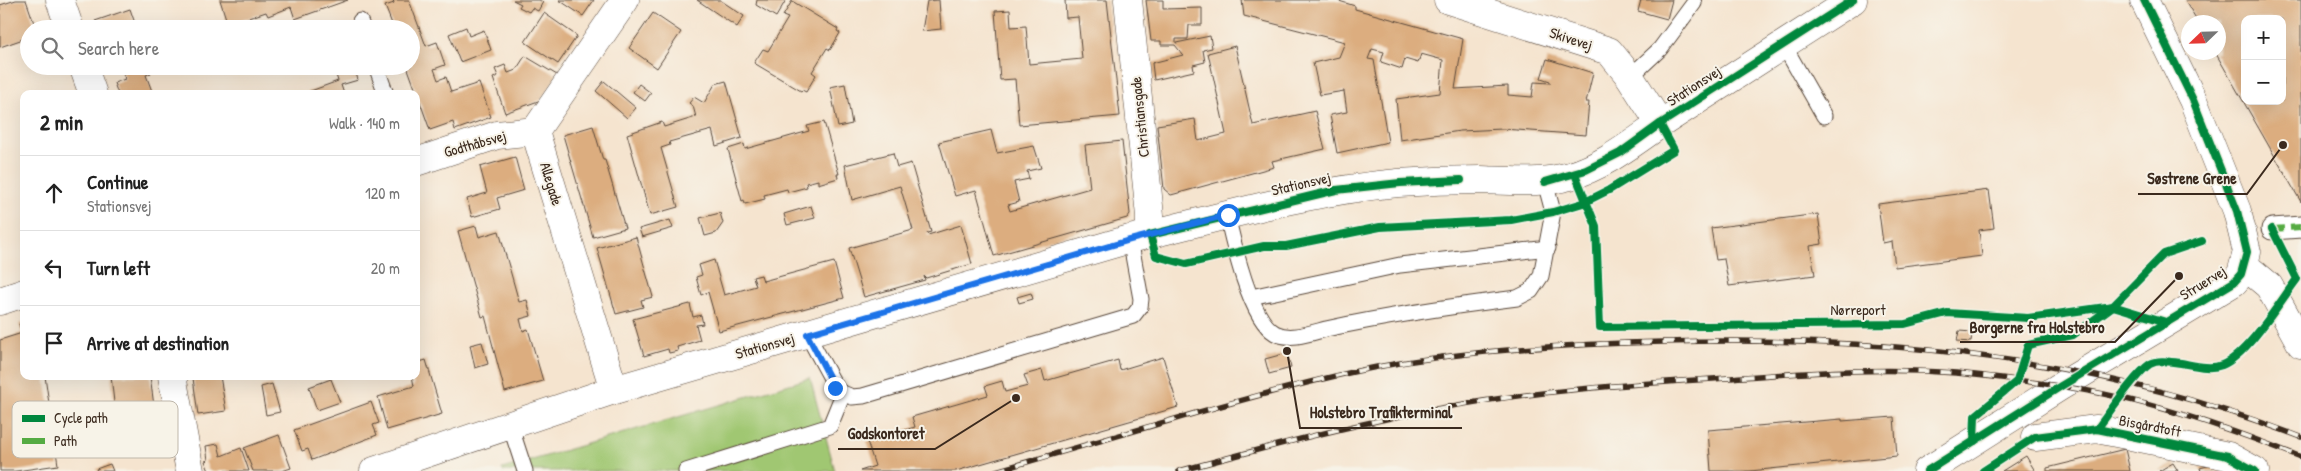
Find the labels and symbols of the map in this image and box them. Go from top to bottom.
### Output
north arrow [2181,15,2226,60]
street label: Skivevej [1547,22,1595,55]
street label: Stationsvej [1663,60,1725,111]
street label: Christiansgade [1125,76,1154,158]
street label: Godthåbsvej [441,125,508,162]
street label: Allegade [535,160,568,208]
callout: Søstrene Grene [2138,163,2247,194]
street label: Stationsvej [1269,166,1333,201]
text: Søstrene Grene [2147,167,2237,189]
route start [1217,204,1240,227]
street label: Struervej [2176,260,2230,305]
street label: Nørreport [1830,299,1886,320]
callout: Borgerne fra Holstebro [1960,311,2115,342]
text: Borgerne fra Holstebro [1970,316,2105,339]
street label: Stationsvej [733,327,797,364]
route end [824,377,847,400]
callout: Holstebro Trafikterminal [1300,397,1462,428]
legend [12,401,178,458]
text: Holstebro Trafikterminal [1310,401,1453,423]
text: Cycle path [54,408,108,428]
street label: Bisgårdtoft [2117,409,2184,442]
callout: Godskontoret [838,418,935,449]
text: Godskontoret [848,422,925,444]
text: Path [54,431,77,450]

